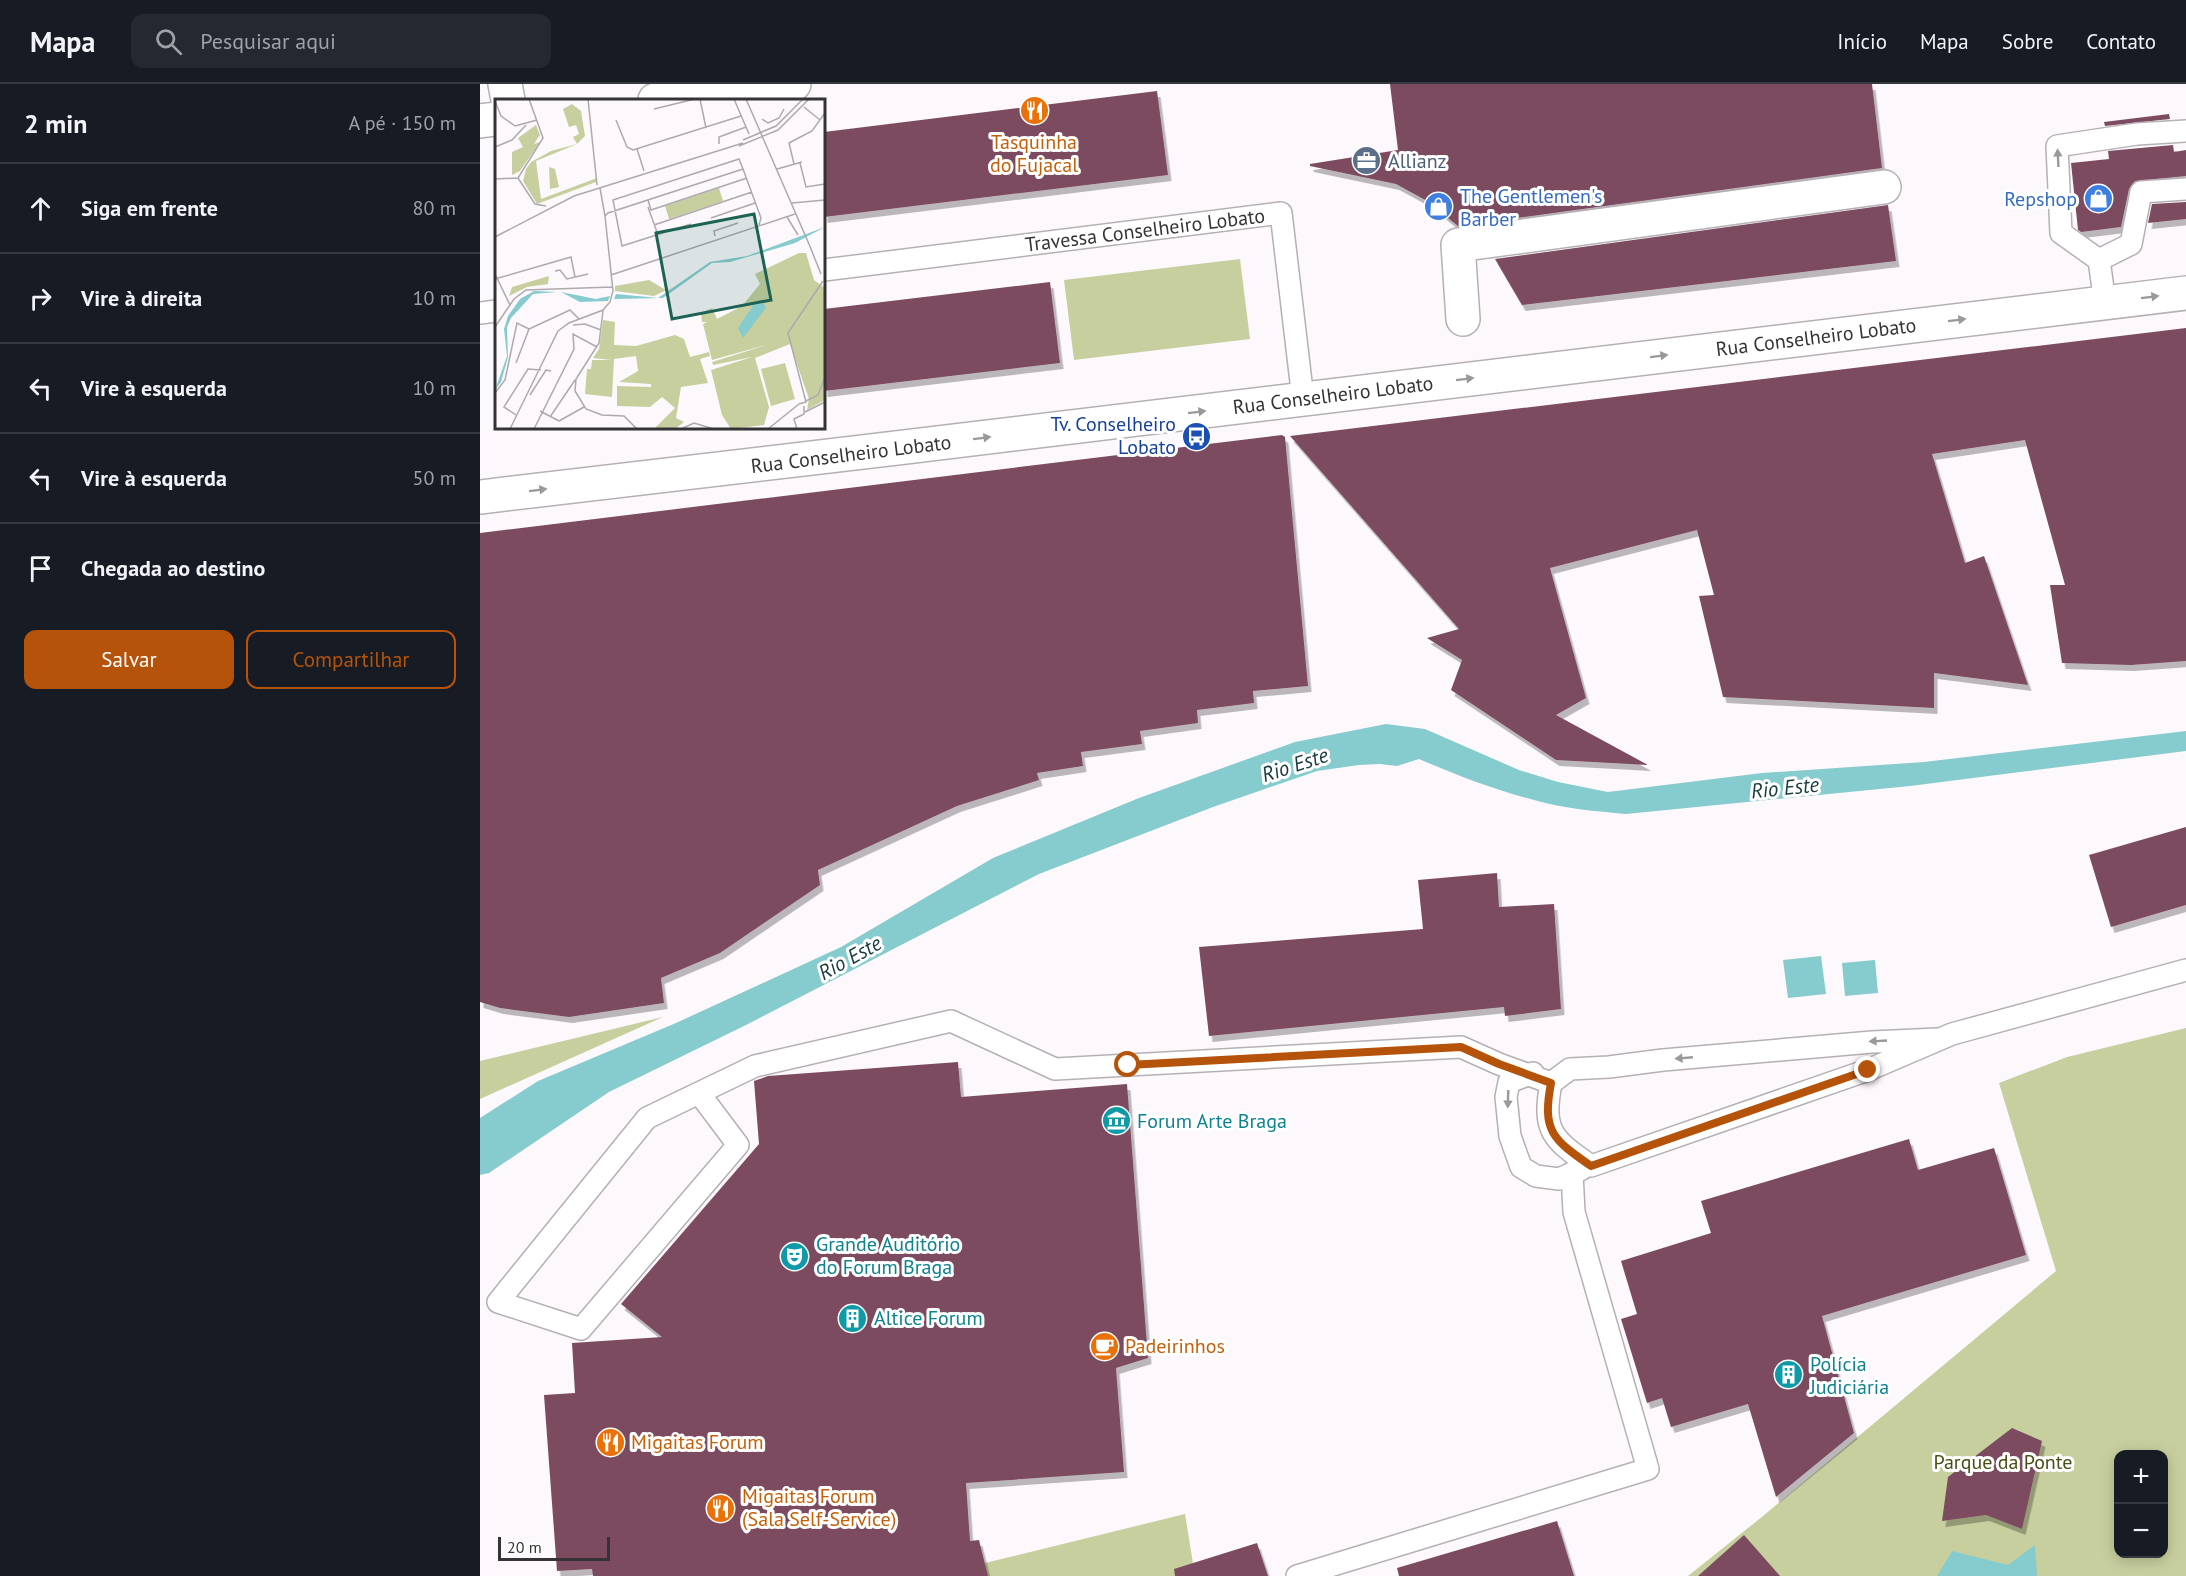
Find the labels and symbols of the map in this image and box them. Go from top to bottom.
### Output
restaurant icon: Tasquinha do Fujacal [1018,95,1050,127]
inset map [495,99,825,429]
place label: Tasquinha do Fujacal [990,129,1078,178]
office icon: Allianz [1351,145,1383,177]
place label: Allianz [1388,148,1447,174]
one-way arrow [2053,148,2062,167]
place label: The Gentlemen's Barber [1460,183,1603,232]
shop icon: Repshop [2082,183,2114,215]
place label: Repshop [2004,186,2077,212]
shop icon: The Gentlemen's Barber [1423,191,1455,223]
street label: Travessa Conselheiro Lobato [1024,202,1266,258]
one-way arrow [2141,292,2160,302]
street label: Rua Conselheiro Lobato [1714,312,1918,362]
one-way arrow [1947,316,1966,325]
one-way arrow [1649,351,1668,361]
street label: Rua Conselheiro Lobato [1231,370,1435,420]
one-way arrow [1456,374,1475,384]
one-way arrow [1187,407,1206,417]
place label: Tv. Conselheiro Lobato [1050,411,1176,460]
bus stop icon: Tv. Conselheiro Lobato [1181,420,1213,452]
street label: Rua Conselheiro Lobato [749,429,953,479]
one-way arrow [973,433,992,443]
one-way arrow [529,485,548,495]
water label: Rio Este [1258,741,1332,788]
water label: Rio Este [1749,770,1821,805]
water label: Rio Este [813,929,886,986]
one-way arrow [1869,1037,1888,1046]
route start [1114,1051,1140,1077]
one-way arrow [1674,1053,1693,1063]
route end [1854,1056,1880,1082]
one-way arrow [1503,1090,1512,1109]
museum icon: Forum Arte Braga [1100,1105,1132,1137]
place label: Forum Arte Braga [1137,1108,1287,1134]
place label: Grande Auditório do Forum Braga [816,1231,960,1280]
theatre icon: Grande Auditório do Forum Braga [779,1240,811,1272]
building icon: Altice Forum [837,1302,869,1334]
place label: Altice Forum [874,1305,983,1331]
cafe icon: Padeirinhos [1088,1330,1120,1362]
place label: Padeirinhos [1125,1333,1225,1359]
place label: Polícia Judiciária [1809,1351,1889,1400]
building icon: Polícia Judiciária [1773,1359,1805,1391]
restaurant icon: Migaitas Forum [594,1426,626,1458]
place label: Migaitas Forum [631,1429,764,1455]
park label: Parque da Ponte [1933,1449,2073,1475]
place label: Migaitas Forum (Sala Self-Service) [742,1483,896,1532]
restaurant icon: Migaitas Forum (Sala Self-Service) [705,1492,737,1524]
scale bar [498,1534,610,1562]

